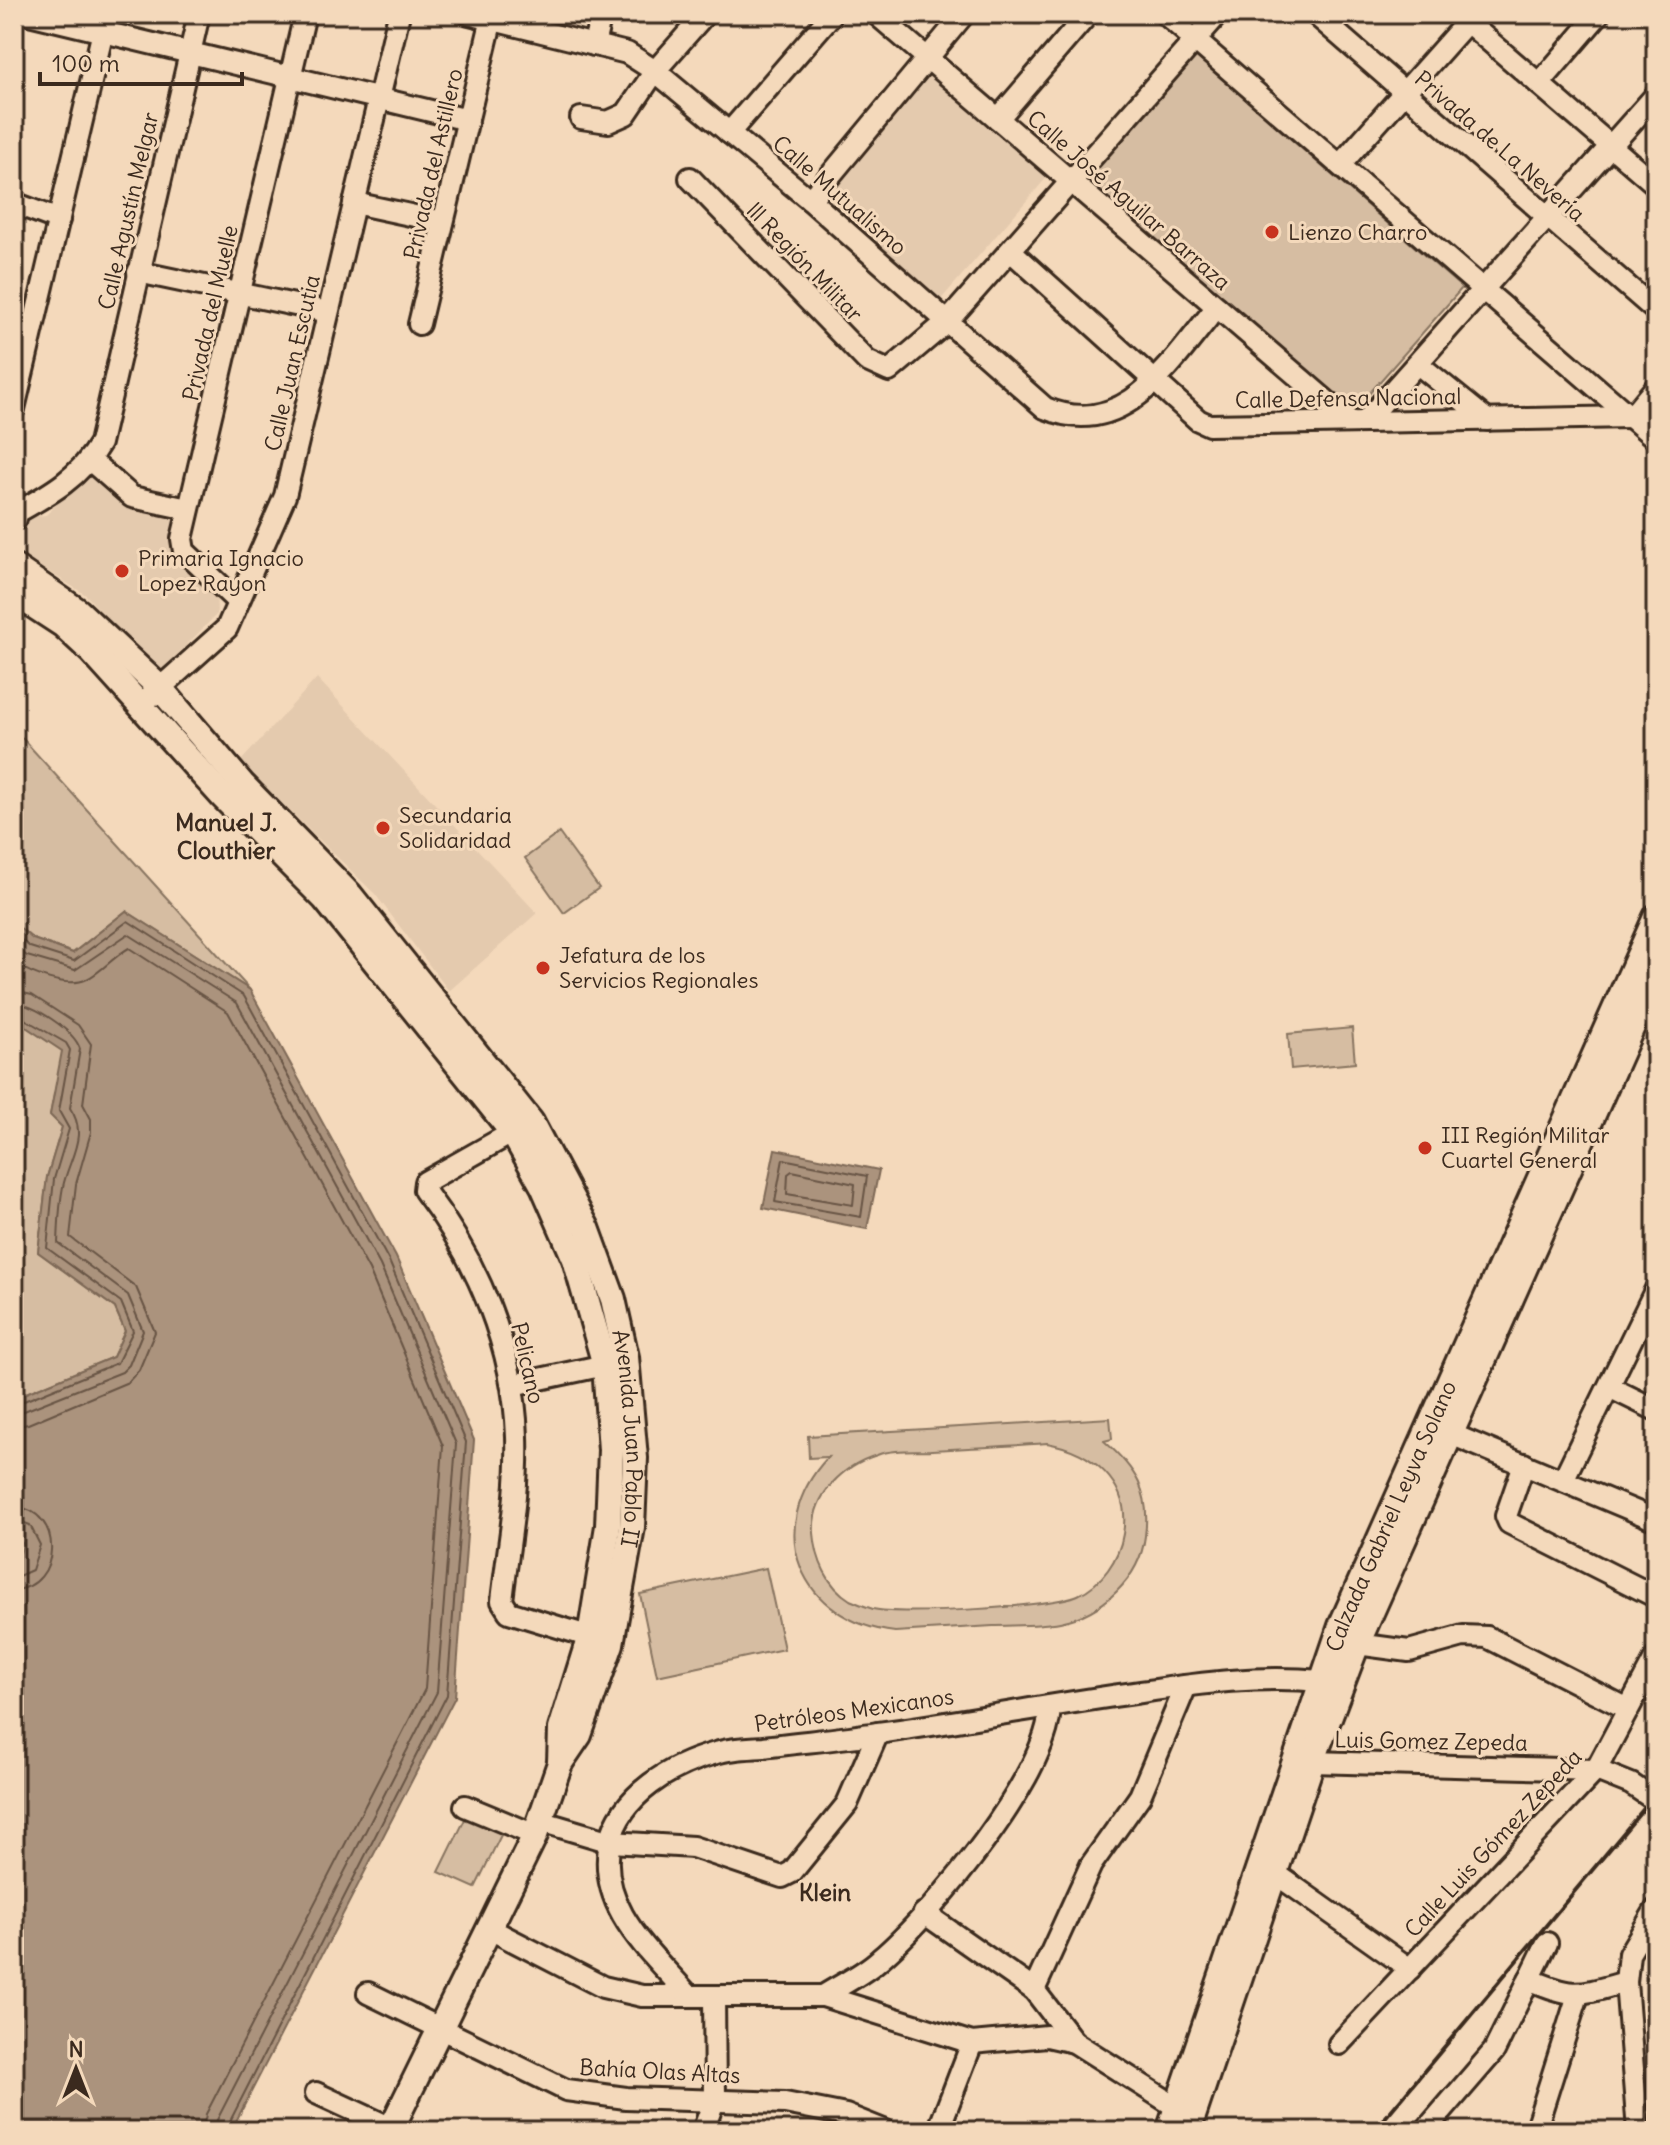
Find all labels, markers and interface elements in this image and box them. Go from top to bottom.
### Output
scale bar [40,36,242,86]
text: 100 m [52,48,120,78]
street label: Privada de La Nevería [1409,64,1591,228]
street label: Privada del Astillero [397,66,469,262]
street label: Calle José Aguilar Barraza [1022,104,1236,296]
street label: Calle Agustín Melgar [92,110,164,312]
street label: Calle Mutualismo [767,129,913,261]
street label: lll Región Militar [741,197,869,327]
place label: Lienzo Charro [1288,218,1427,246]
street label: Privada del Muelle [176,222,244,404]
marker: Lienzo Charro [1263,223,1281,241]
street label: Calle Juan Escutia [258,272,326,454]
street label: Calle Defensa Nacional [1235,382,1461,414]
place label: Primaria Ignacio Lopez Rayon [138,544,304,597]
marker: Primaria Ignacio Lopez Rayon [113,562,131,580]
place label: Secundaria Solidaridad [399,801,512,854]
district label: Manuel J. Clouthier [175,807,277,865]
marker: Secundaria Solidaridad [374,819,392,837]
place label: Jefatura de los Servicios Regionales [559,941,758,994]
marker: Jefatura de los Servicios Regionales [534,959,552,977]
place label: III Región Militar Cuartel General [1441,1121,1609,1174]
marker: III Región Militar Cuartel General [1416,1139,1434,1157]
street label: Pelicano [505,1320,551,1406]
street label: Avenida Juan Pablo II [606,1327,649,1549]
street label: Calzada Gabriel Leyva Solano [1319,1376,1462,1655]
street label: Petróleos Mexicanos [752,1682,956,1738]
street label: Luis Gomez Zepeda [1334,1725,1528,1757]
street label: Calle Luis Gómez Zepeda [1398,1743,1588,1943]
district label: Klein [799,1877,851,1907]
north arrow [36,2029,116,2109]
text: N [68,2035,84,2063]
street label: Bahía Olas Altas [579,2053,741,2089]

